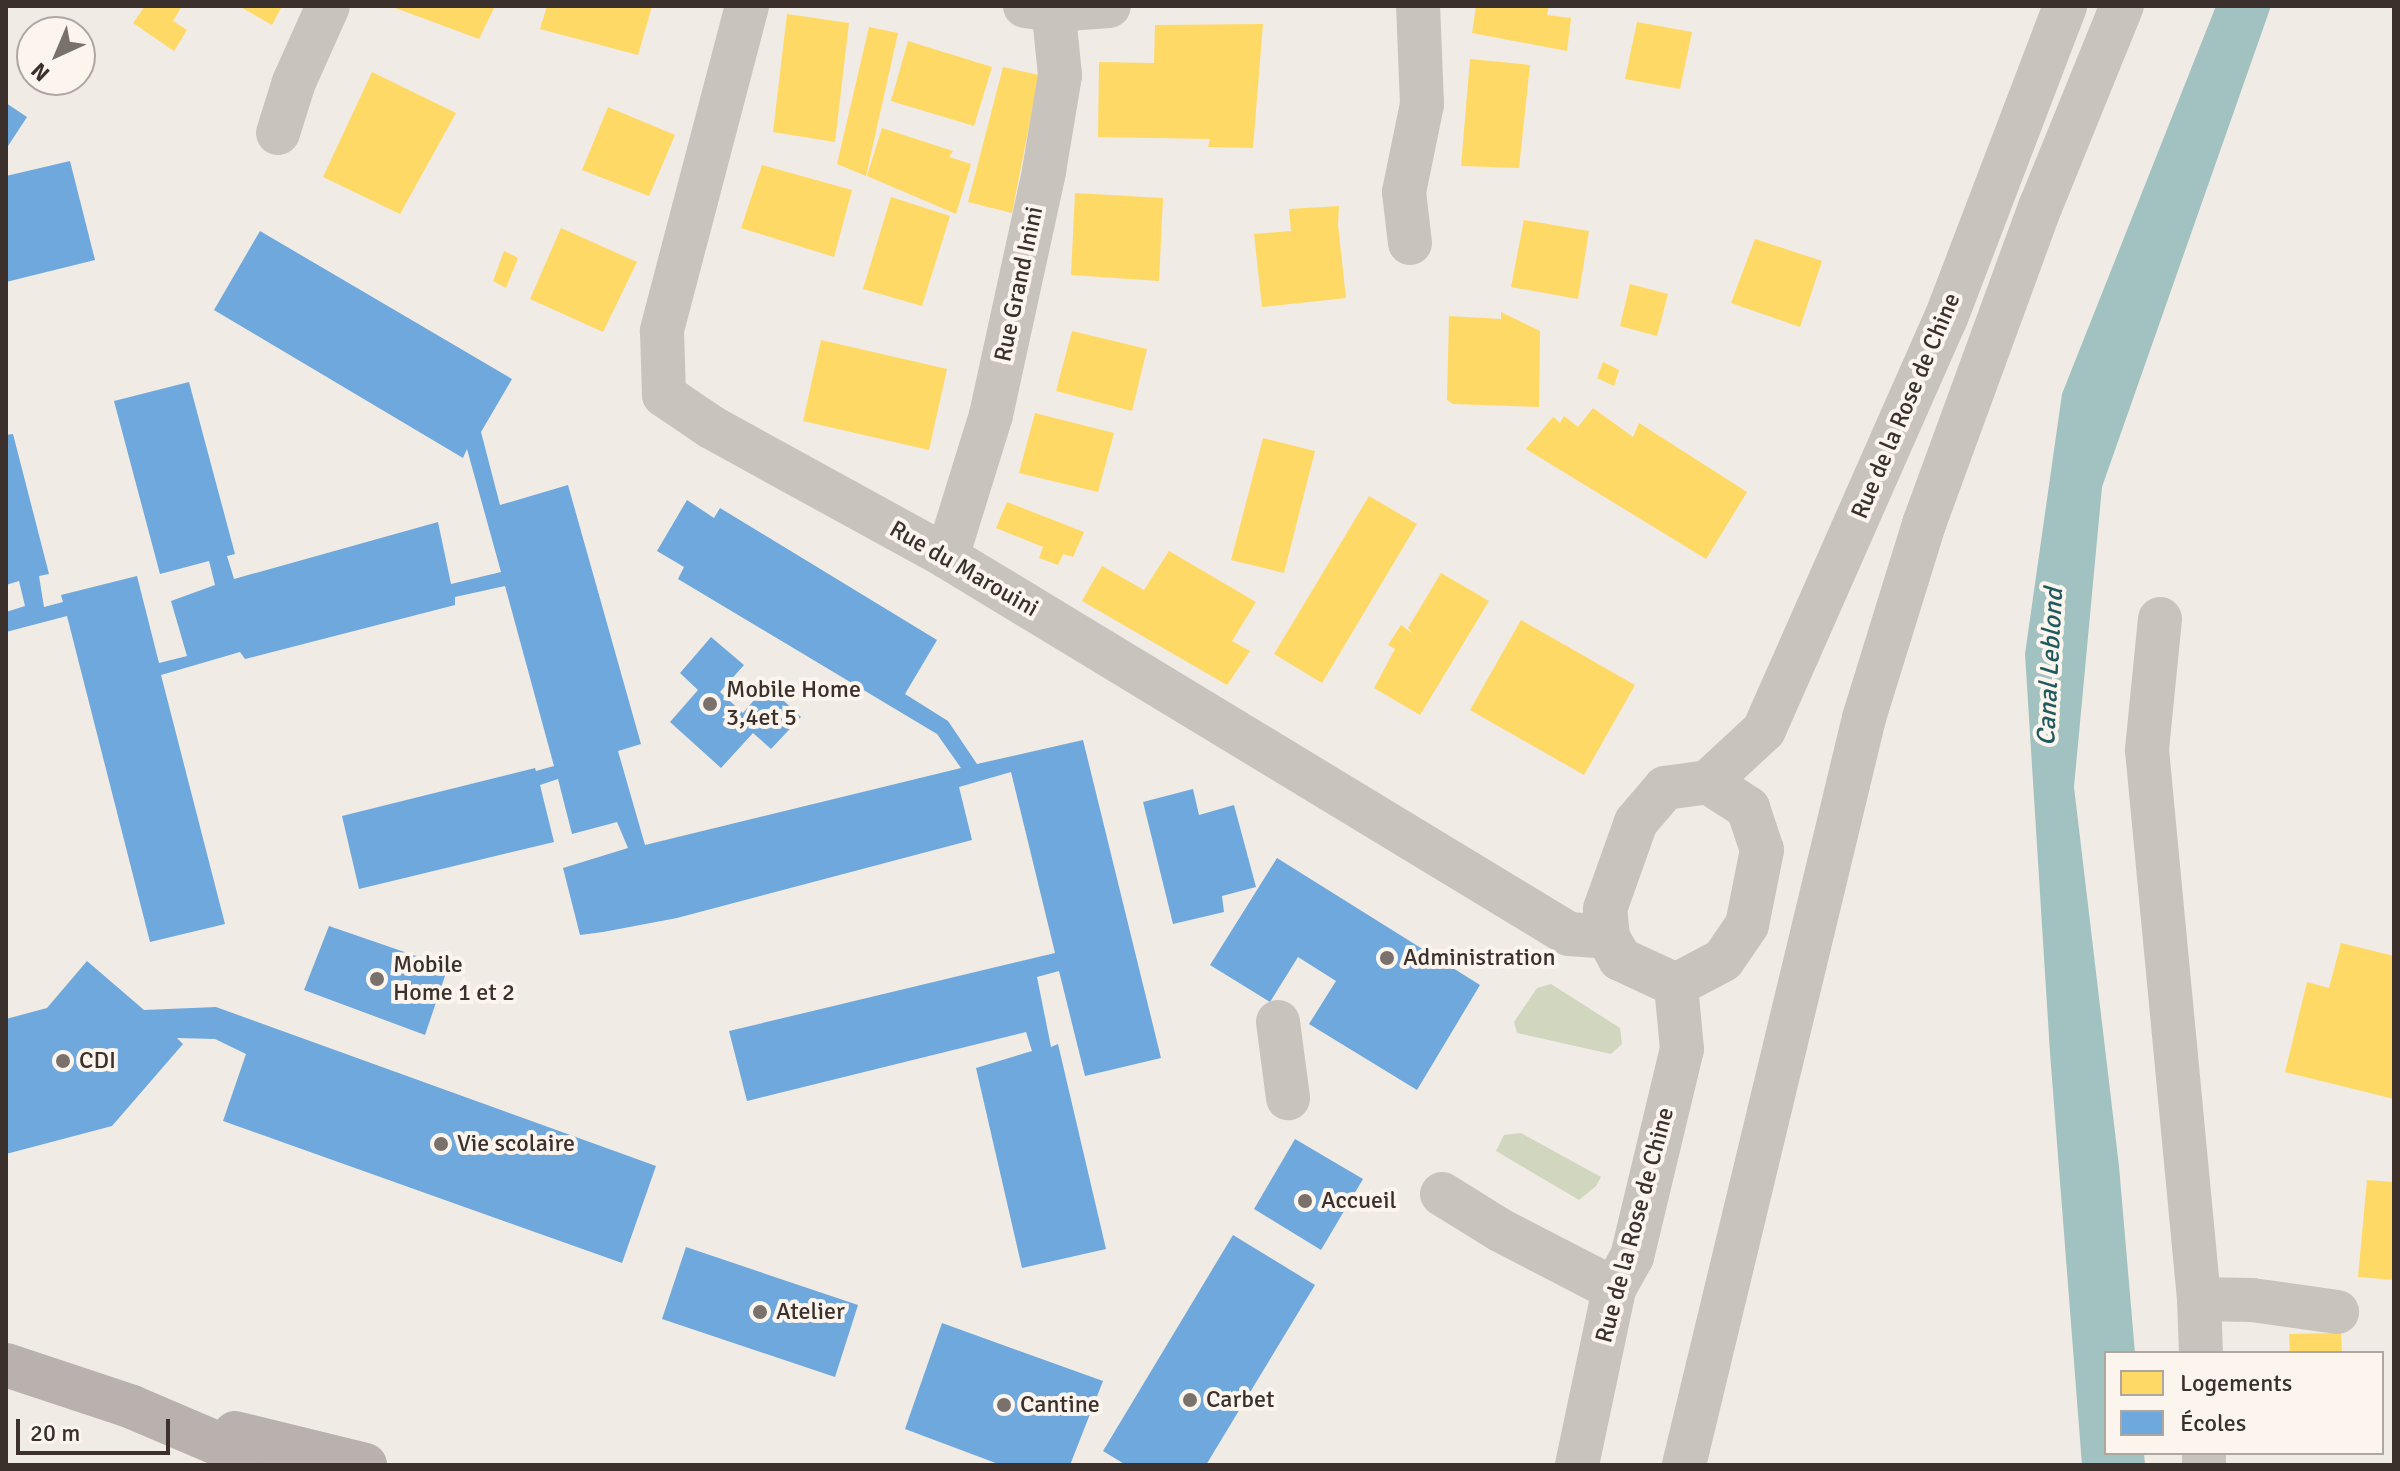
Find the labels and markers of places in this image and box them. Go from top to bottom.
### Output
place label: Mobile Home 3,4et 5 [726,676,861,732]
marker: Mobile Home 3,4et 5 [701,695,719,713]
place label: Administration [1403,944,1556,972]
marker: Administration [1378,949,1396,967]
place label: Mobile Home 1 et 2 [393,951,515,1007]
marker: Mobile Home 1 et 2 [368,970,386,988]
place label: CDI [79,1047,116,1075]
marker: CDI [54,1052,72,1070]
place label: Vie scolaire [457,1130,575,1158]
marker: Vie scolaire [432,1135,450,1153]
place label: Accueil [1321,1187,1397,1215]
marker: Accueil [1296,1192,1314,1210]
place label: Atelier [776,1298,845,1326]
marker: Atelier [751,1303,769,1321]
place label: Carbet [1206,1386,1274,1414]
place label: Cantine [1020,1391,1100,1419]
marker: Carbet [1181,1391,1199,1409]
marker: Cantine [995,1396,1013,1414]

